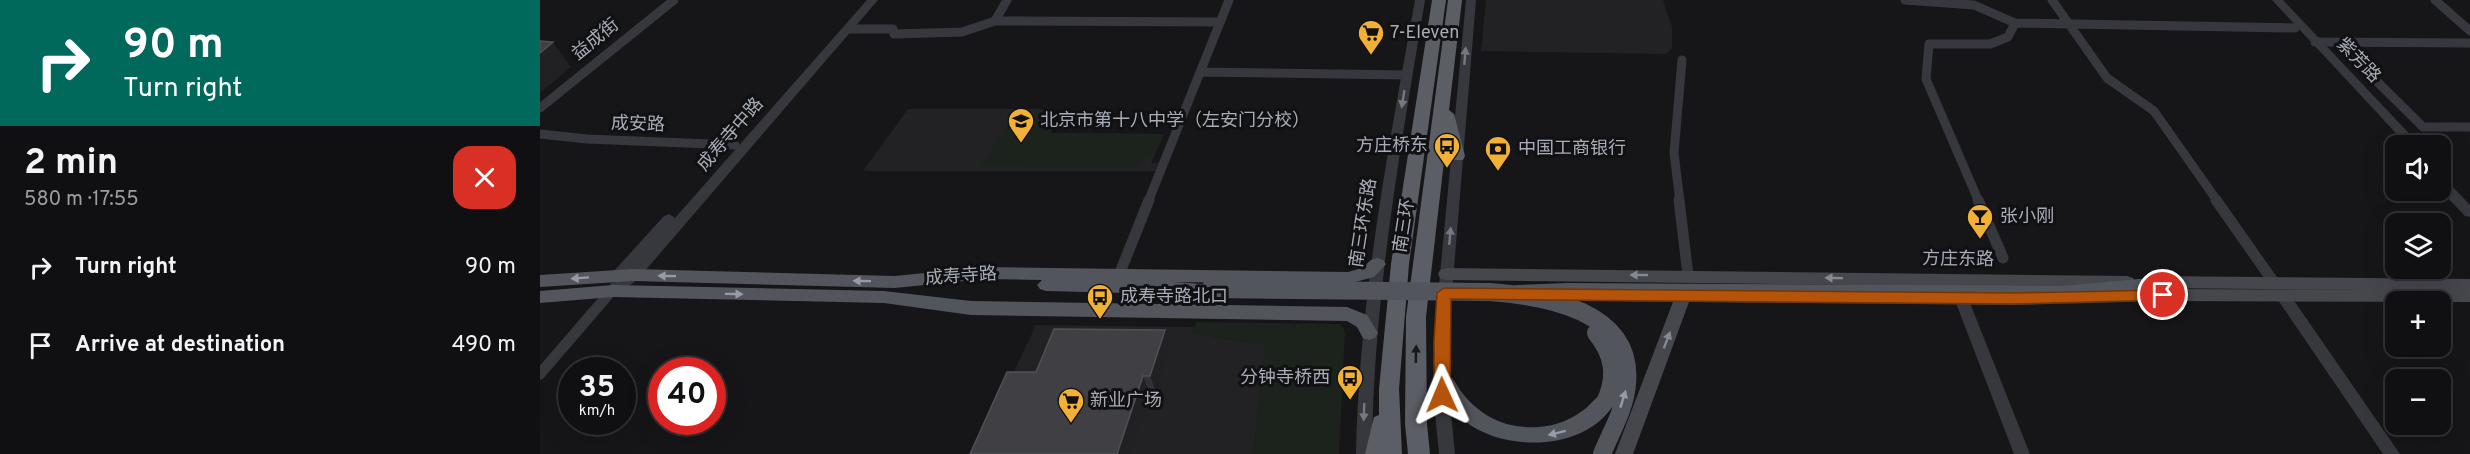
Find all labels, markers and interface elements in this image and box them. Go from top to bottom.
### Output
street label: 益成街 [568,14,624,66]
supermarket icon: 7-Eleven [1356,18,1386,56]
text: 90 m [123,20,224,73]
place label: 7-Eleven [1390,22,1459,45]
icon: right [24,24,102,102]
street label: 紫芳路 [2331,34,2385,88]
one-way arrow [1460,46,1470,65]
text: Turn right [123,72,242,106]
one-way arrow [1399,90,1408,109]
street label: 成寿寺中路 [693,93,769,177]
school or university icon: 北京市第十八中学（左安门分校） [1006,106,1036,144]
place label: 北京市第十八中学（左安门分校） [1040,110,1310,133]
street label: 成安路 [611,113,665,137]
bus stop icon: 方庄桥东 [1432,131,1462,169]
bank icon: 中国工商银行 [1483,134,1513,172]
place label: 方庄桥东 [1356,135,1428,158]
map controls [2385,135,2451,435]
button: sound [2385,135,2451,201]
place label: 中国工商银行 [1518,138,1626,161]
text: 2 min [24,141,118,187]
button: close [453,146,516,209]
street label: 南三环东路 [1346,177,1382,269]
text: 580 m · 17:55 [24,187,139,213]
street label: 南三环 [1389,198,1421,254]
bar icon: 张小刚 [1965,202,1995,240]
place label: 张小刚 [2000,206,2054,229]
button: layers [2385,213,2451,279]
one-way arrow [1445,226,1455,245]
street label: 方庄东路 [1922,248,1994,272]
icon: right [24,251,57,284]
text: Turn right [75,254,177,281]
text: 90 m [465,254,516,281]
street label: 成寿寺路 [924,263,998,291]
pin [2137,269,2188,320]
one-way arrow [1630,270,1649,280]
one-way arrow [658,271,677,281]
one-way arrow [570,273,589,283]
one-way arrow [1825,273,1844,282]
one-way arrow [852,276,871,286]
icon: arrive [2146,278,2179,311]
bus stop icon: 成寿寺路北口 [1085,282,1115,320]
place label: 成寿寺路北口 [1120,286,1228,309]
one-way arrow [725,289,744,298]
button: + [2385,291,2451,357]
icon: arrive [24,329,57,362]
one-way arrow [1662,331,1672,349]
text: Arrive at destination [75,332,285,359]
text: 490 m [452,332,516,359]
one-way arrow [1411,344,1421,363]
speed limit sign: 40 [648,357,726,435]
bus stop icon: 分钟寺桥西 [1335,363,1365,401]
position arrow [1410,363,1474,427]
place label: 分钟寺桥西 [1240,367,1330,390]
button: − [2385,369,2451,435]
text: 35 [579,370,615,407]
supermarket icon: 新业广场 [1056,386,1086,424]
place label: 新业广场 [1090,390,1162,413]
one-way arrow [1619,390,1628,408]
text: km/h [579,402,615,421]
one-way arrow [1359,402,1368,421]
one-way arrow [1547,428,1566,438]

